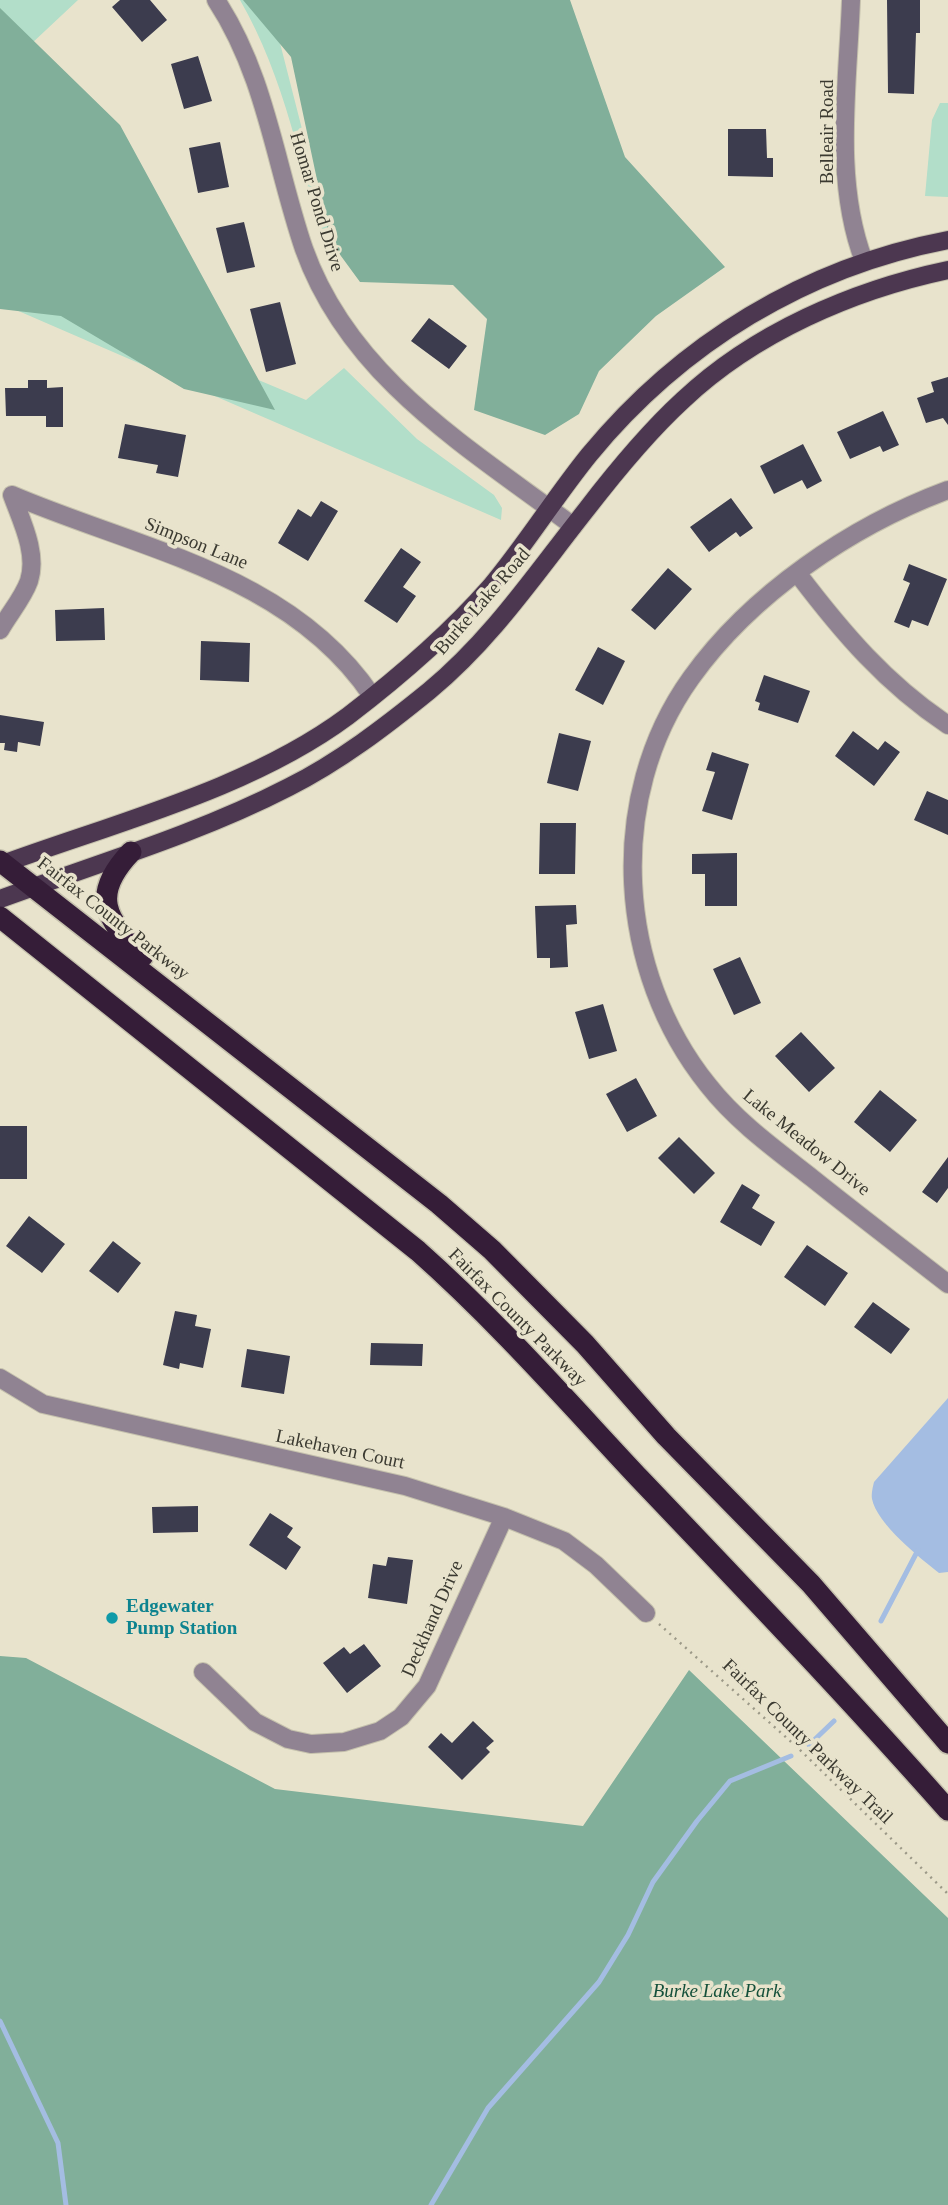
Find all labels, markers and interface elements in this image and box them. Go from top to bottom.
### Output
street label: Belleair Road [817,80,839,184]
street label: Homar Pond Drive [284,130,348,274]
street label: Simpson Lane [141,513,251,575]
street label: Burke Lake Road [430,544,536,660]
street label: Fairfax County Parkway [32,853,194,985]
street label: Lake Meadow Drive [738,1085,874,1201]
street label: Fairfax County Parkway [443,1244,591,1392]
street label: Lakehaven Court [273,1425,407,1475]
street label: Deckhand Drive [397,1557,469,1681]
place label: Edgewater Pump Station [126,1596,237,1640]
marker: Edgewater Pump Station [104,1610,120,1626]
street label: Fairfax County Parkway Trail [717,1655,897,1829]
park label: Burke Lake Park [653,1981,781,2003]

